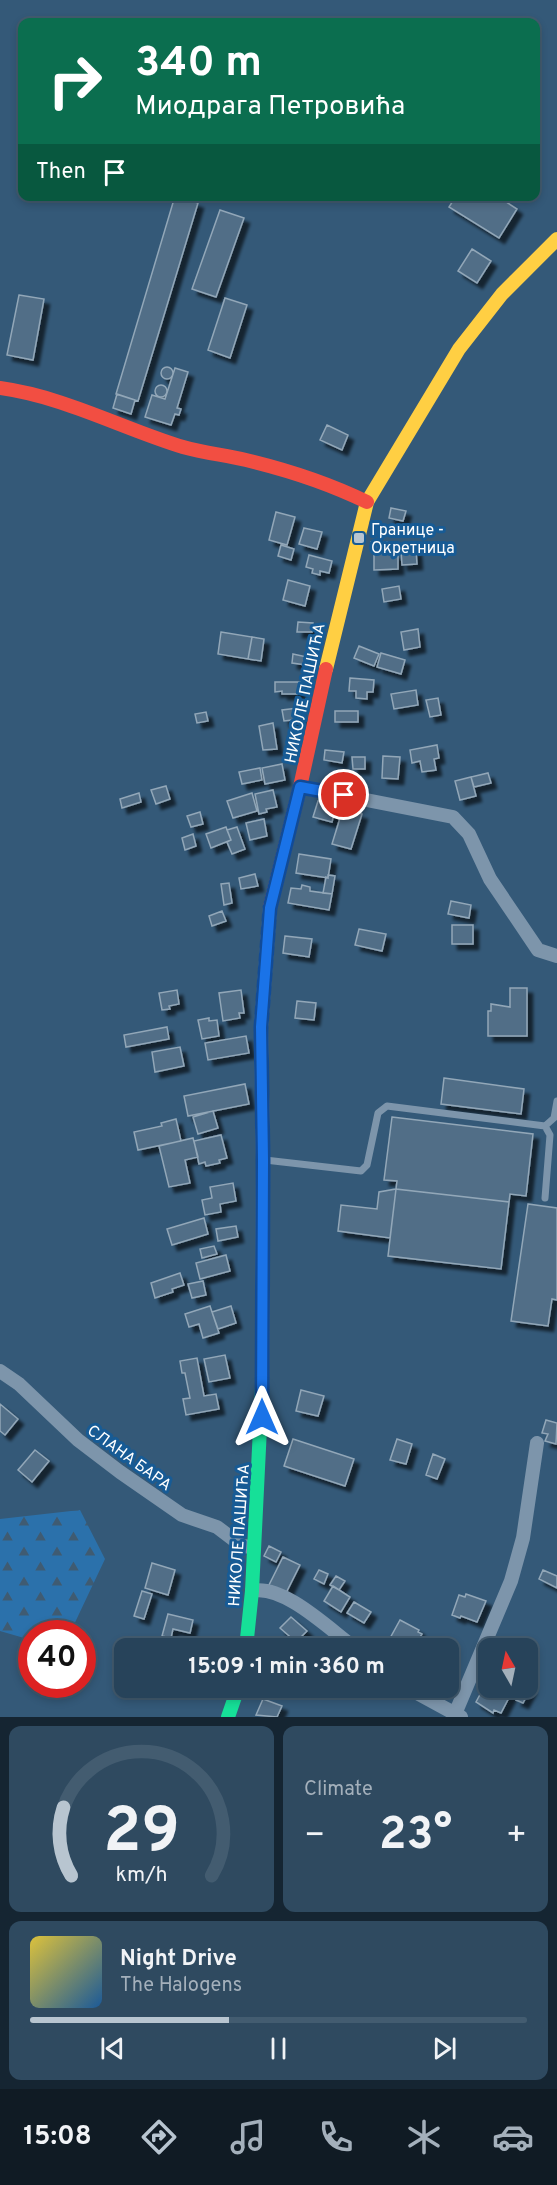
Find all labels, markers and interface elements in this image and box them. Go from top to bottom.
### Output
text: 340 m [135,38,262,91]
icon: right [36,42,114,120]
text: Миодрага Петровића [135,90,405,124]
icon: arrive [98,156,131,189]
text: Then [36,159,86,186]
place label: Границе - Окретница [371,521,455,559]
marker: Границе - Окретница [352,531,366,545]
street label: НИКОЛЕ ПАШИЋА [281,621,331,765]
pin [318,769,369,820]
icon: arrive [327,778,360,811]
position arrow [230,1385,294,1449]
street label: СЛАНА БАРА [83,1421,175,1496]
street label: НИКОЛЕ ПАШИЋА [225,1463,255,1607]
speed limit sign: 40 [18,1620,96,1698]
north arrow [478,1638,538,1698]
map controls [478,1638,538,1698]
text: 15:09 · 1 min · 360 m [188,1654,385,1681]
text: Climate [304,1777,373,1803]
text: 29 [103,1795,180,1874]
text: 23° [379,1808,452,1865]
text: − [304,1816,325,1858]
text: + [506,1816,527,1858]
text: km/h [115,1862,168,1889]
text: Night Drive [120,1946,237,1973]
text: The Halogens [120,1973,242,1999]
icon: previous [96,2032,129,2065]
icon: pause [262,2032,295,2065]
icon: next [428,2032,461,2065]
icon: directions [138,2116,180,2158]
icon: music [227,2116,269,2158]
icon: phone [315,2116,357,2158]
icon: climate [403,2116,445,2158]
icon: car [492,2116,534,2158]
text: 15:08 [23,2120,92,2154]

